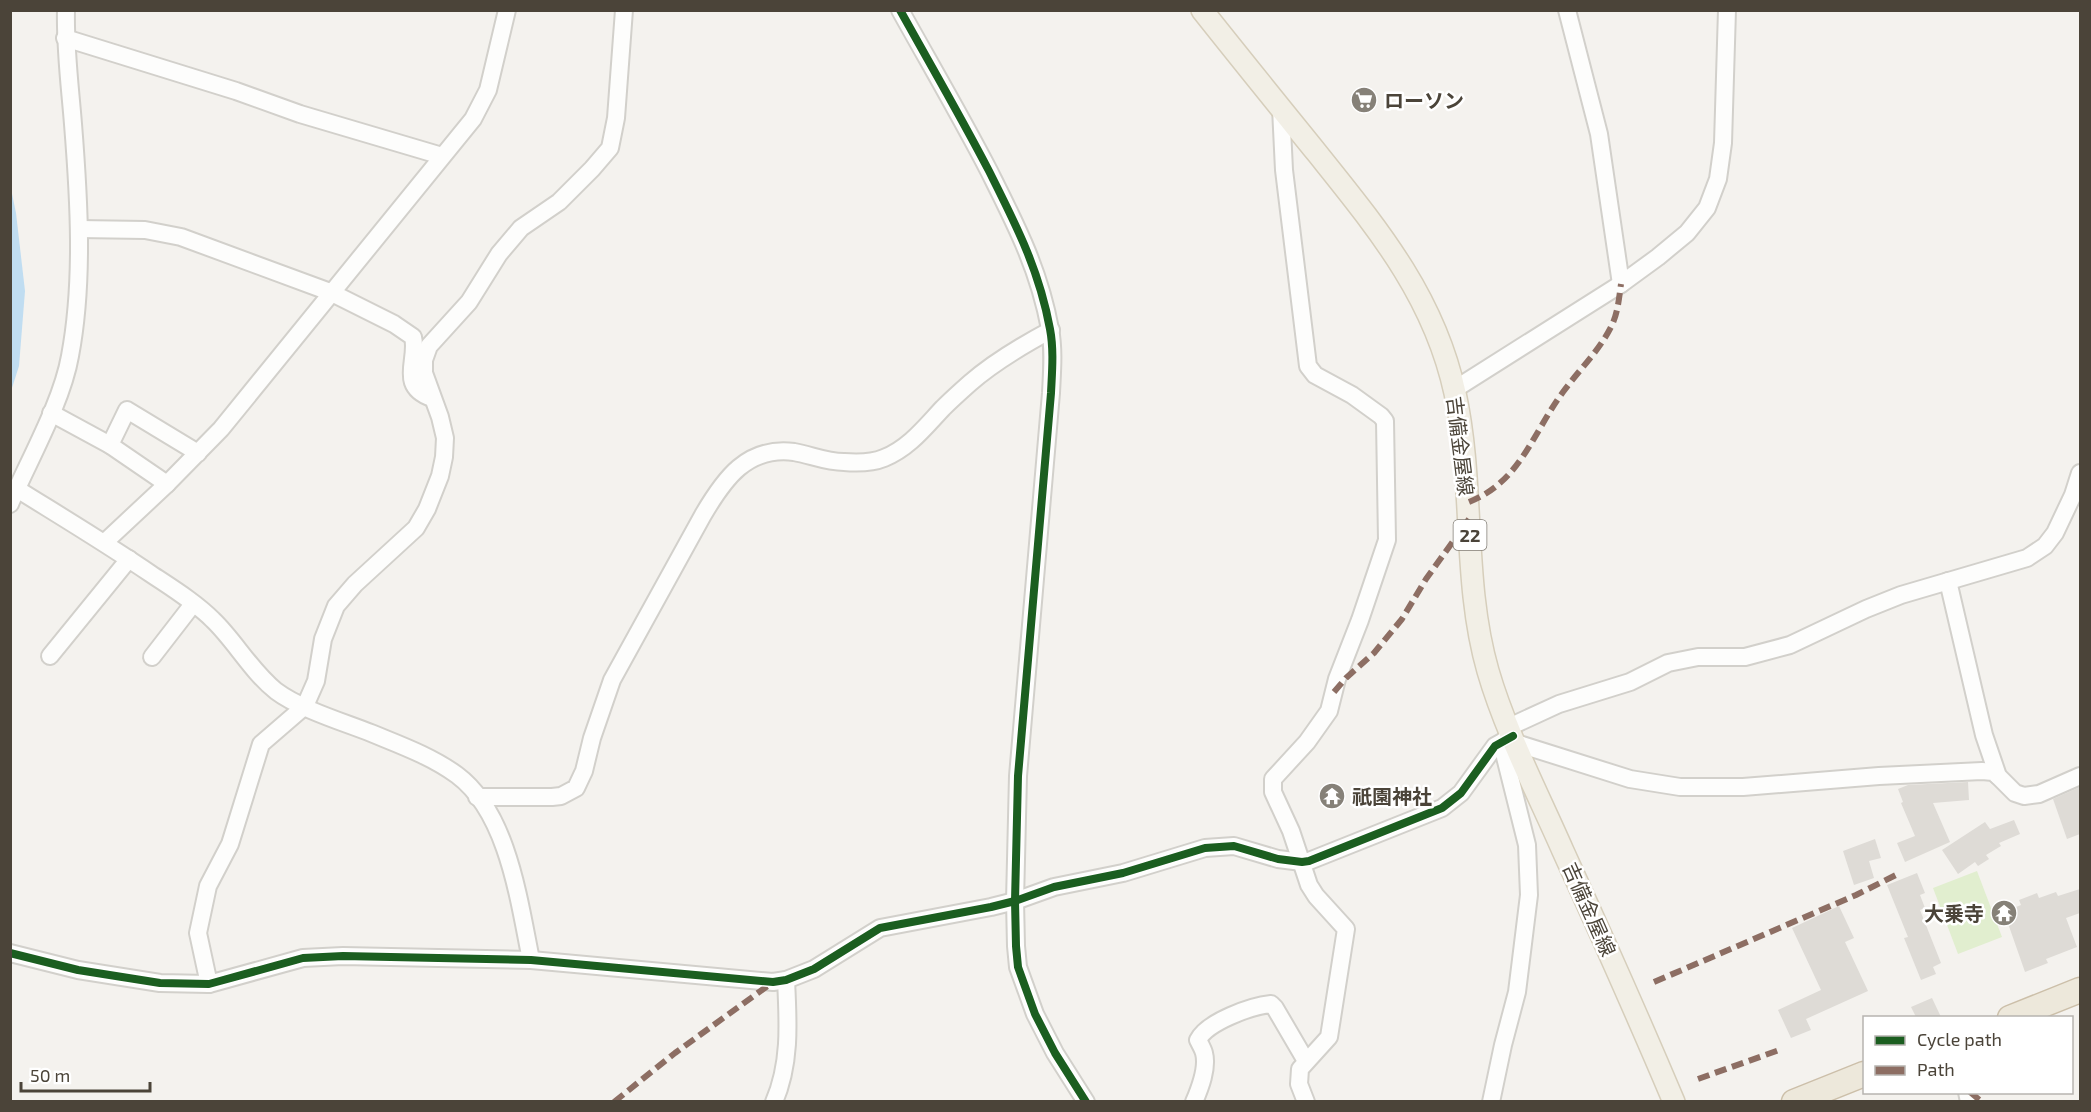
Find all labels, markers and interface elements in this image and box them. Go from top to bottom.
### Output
supermarket icon: ローソン [1349,85,1379,115]
place label: ローソン [1384,88,1464,112]
street label: 吉備金屋線 [1443,395,1479,497]
road number: 22 [1454,520,1486,550]
temple icon: 祇園神社 [1317,781,1347,811]
place label: 祇園神社 [1352,784,1432,808]
street label: 吉備金屋線 [1559,858,1621,960]
temple icon: 大乗寺 [1989,898,2019,928]
place label: 大乗寺 [1924,901,1984,925]
legend [1863,1016,2073,1094]
text: Cycle path [1917,1028,2002,1050]
scale bar [21,1055,150,1093]
text: Path [1917,1058,1955,1080]
text: 50 m [30,1064,70,1086]

